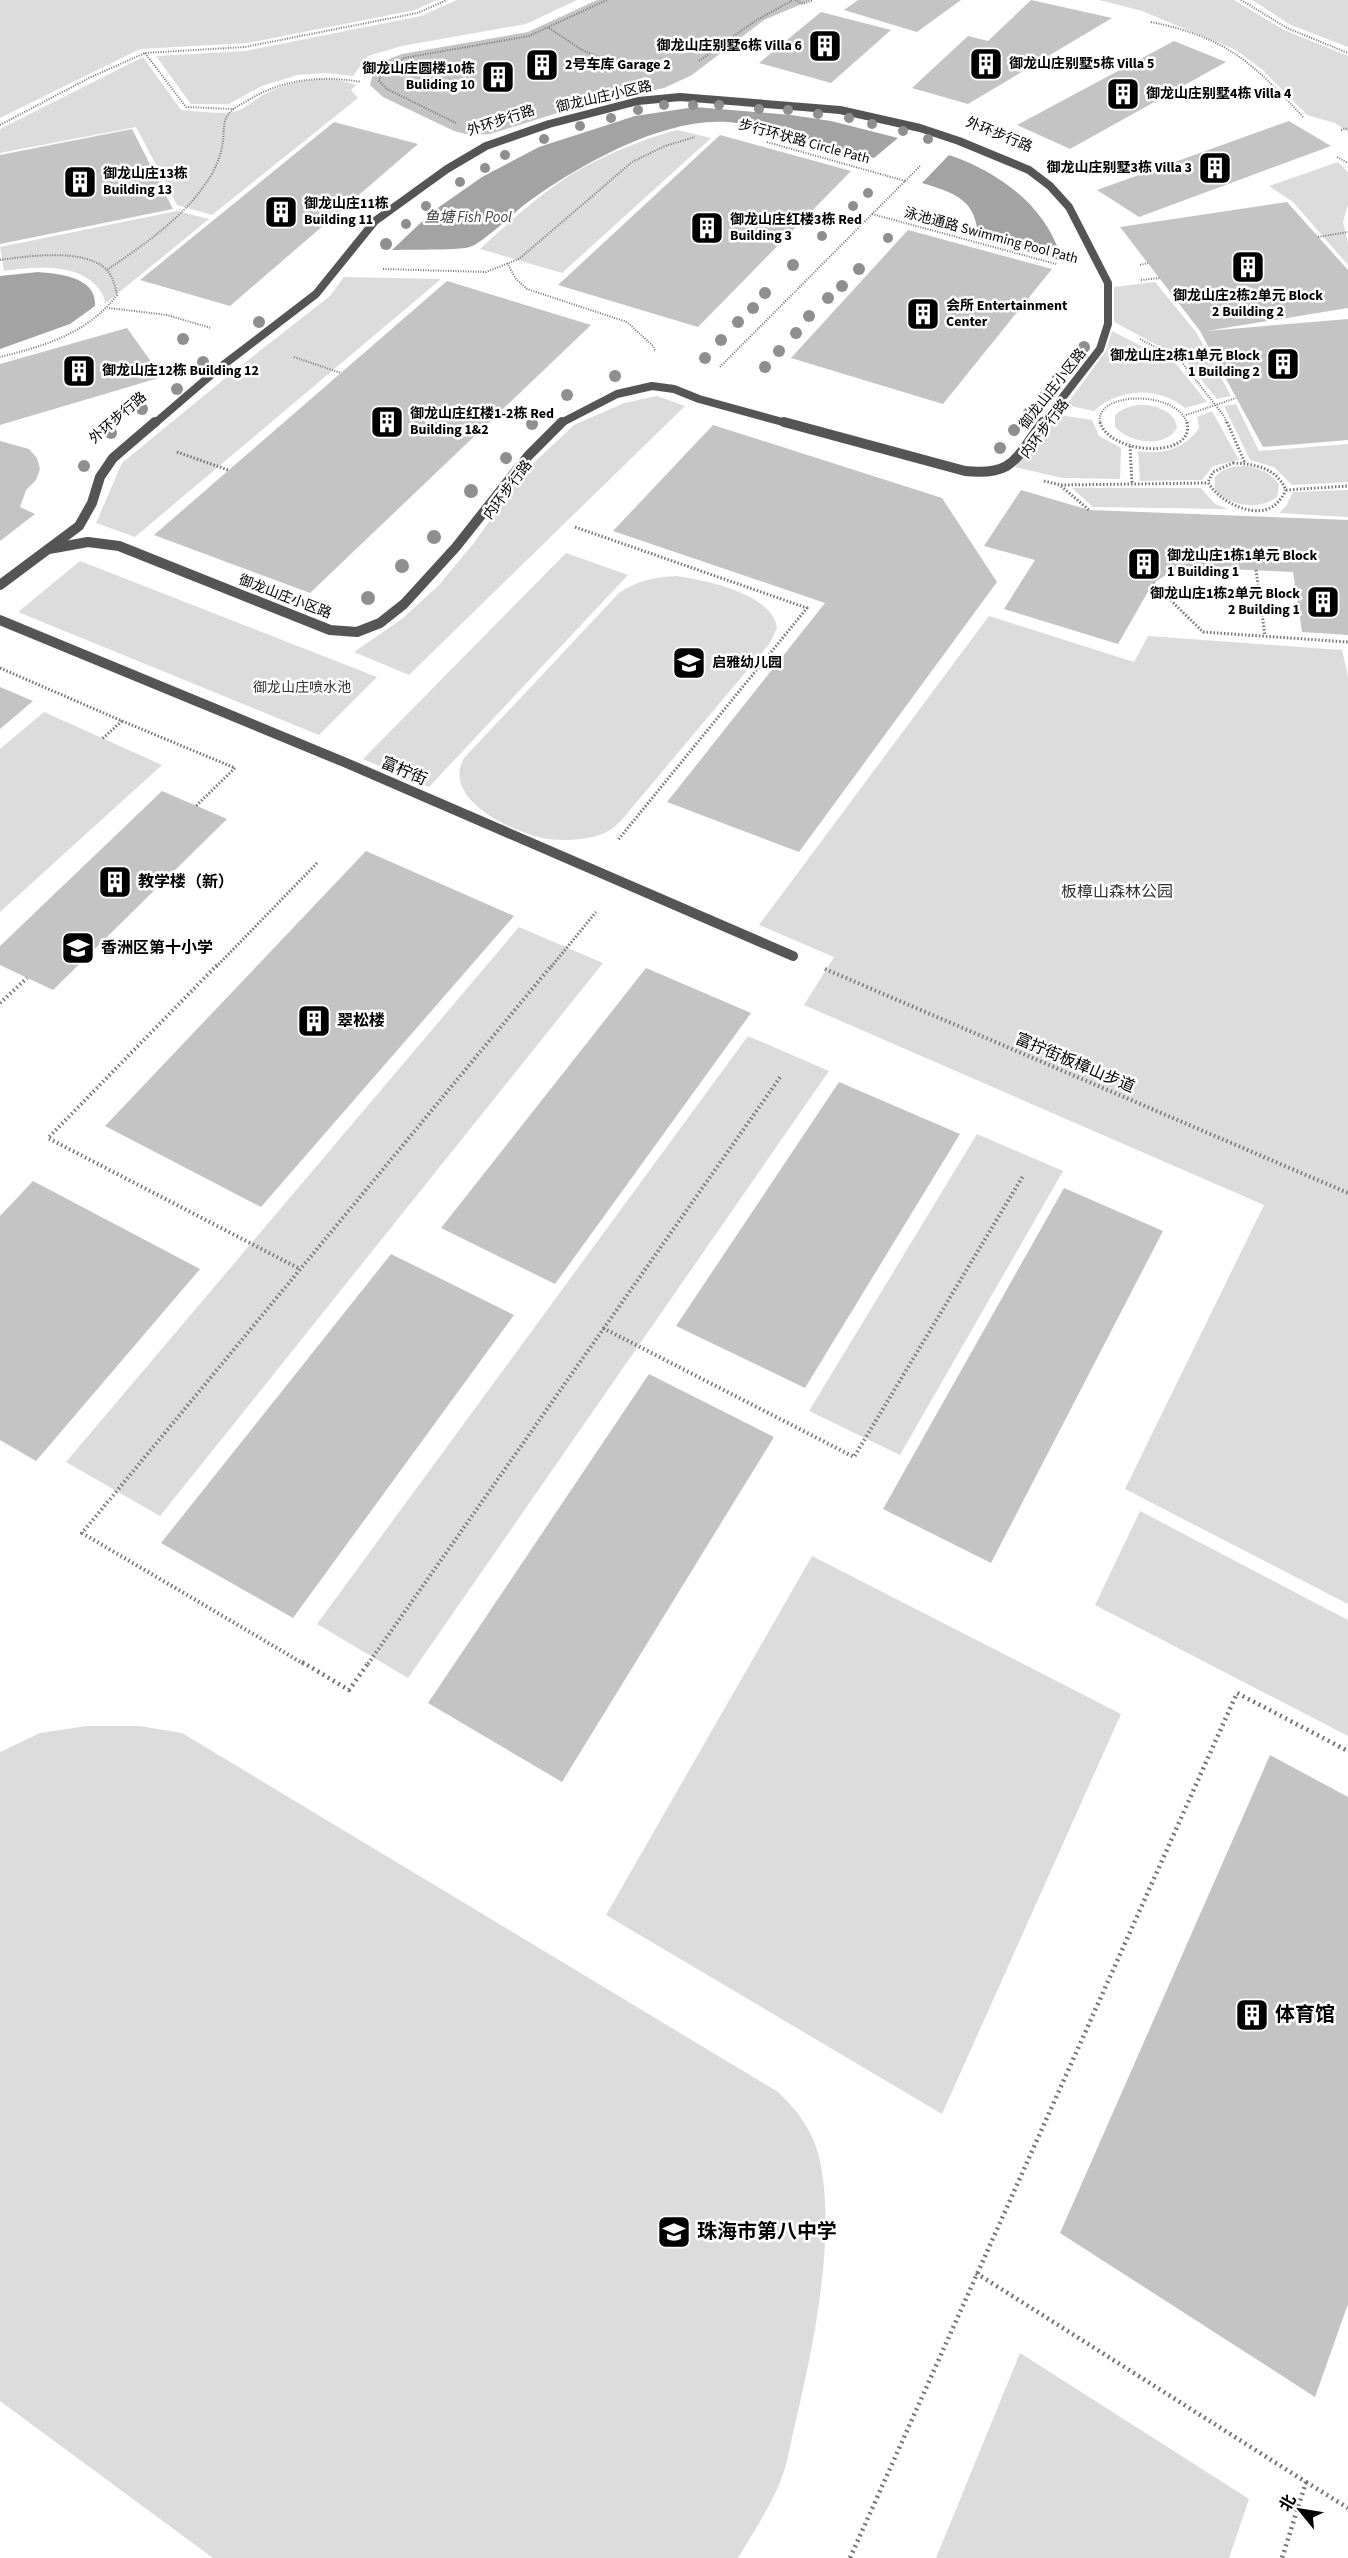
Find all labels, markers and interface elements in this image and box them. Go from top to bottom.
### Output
building icon: 御龙山庄别墅6栋 Villa 6 [807,28,843,64]
place label: 御龙山庄别墅6栋 Villa 6 [657,36,802,56]
building icon: 御龙山庄别墅5栋 Villa 5 [968,46,1004,82]
building icon: 2号车库 Garage 2 [524,47,560,83]
place label: 御龙山庄别墅5栋 Villa 5 [1009,54,1154,74]
place label: 2号车库 Garage 2 [565,55,671,75]
place label: 御龙山庄圆楼10栋 Buliding 10 [362,59,475,95]
building icon: 御龙山庄圆楼10栋 Buliding 10 [480,59,516,95]
street label: 御龙山庄小区路 [554,76,654,118]
building icon: 御龙山庄别墅4栋 Villa 4 [1105,76,1141,112]
place label: 御龙山庄别墅4栋 Villa 4 [1146,84,1292,104]
street label: 外环步行路 [465,101,537,141]
street label: 外环步行路 [963,113,1035,157]
street label: 步行环状路 Circle Path [736,115,872,169]
building icon: 御龙山庄别墅3栋 Villa 3 [1197,150,1233,186]
place label: 御龙山庄别墅3栋 Villa 3 [1047,158,1192,178]
building icon: 御龙山庄13栋 Building 13 [62,164,98,200]
place label: 御龙山庄13栋 Building 13 [103,164,188,200]
building icon: 御龙山庄11栋 Building 11 [263,194,299,230]
place label: 御龙山庄11栋 Building 11 [304,194,389,230]
street label: 泳池通路 Swimming Pool Path [902,203,1080,269]
water label: 鱼塘 Fish Pool [424,207,512,228]
building icon: 御龙山庄红楼3栋 Red Building 3 [689,210,725,246]
place label: 御龙山庄红楼3栋 Red Building 3 [730,210,862,246]
building icon: 御龙山庄2栋2单元 Block 2 Building 2 [1230,249,1266,285]
place label: 御龙山庄2栋2单元 Block 2 Building 2 [1173,286,1323,322]
building icon: 会所 Entertainment Center [905,296,941,332]
place label: 会所 Entertainment Center [946,296,1068,332]
street label: 御龙山庄小区路 [1015,344,1091,434]
place label: 御龙山庄2栋1单元 Block 1 Building 2 [1110,346,1260,382]
building icon: 御龙山庄2栋1单元 Block 1 Building 2 [1265,346,1301,382]
building icon: 御龙山庄12栋 Building 12 [61,353,97,389]
place label: 御龙山庄12栋 Building 12 [102,361,259,381]
street label: 外环步行路 [85,387,151,449]
street label: 内环步行路 [1016,395,1074,463]
building icon: 御龙山庄红楼1-2栋 Red Building 1&2 [369,404,405,440]
place label: 御龙山庄红楼1-2栋 Red Building 1&2 [410,404,554,440]
street label: 内环步行路 [479,456,537,524]
building icon: 御龙山庄1栋1单元 Block 1 Building 1 [1126,546,1162,582]
place label: 御龙山庄1栋1单元 Block 1 Building 1 [1167,546,1317,582]
street label: 御龙山庄小区路 [236,570,334,624]
place label: 御龙山庄1栋2单元 Block 2 Building 1 [1150,584,1300,620]
building icon: 御龙山庄1栋2单元 Block 2 Building 1 [1305,584,1341,620]
school or university icon: 启雅幼儿园 [671,645,707,681]
place label: 启雅幼儿园 [712,653,782,673]
park label: 御龙山庄喷水池 [253,678,351,698]
street label: 富柠街 [378,751,430,791]
building icon: 教学楼（新） [97,864,133,900]
place label: 教学楼（新） [138,871,234,893]
park label: 板樟山森林公园 [1061,881,1173,903]
school or university icon: 香洲区第十小学 [60,930,96,966]
place label: 香洲区第十小学 [101,937,213,959]
building icon: 翠松楼 [296,1003,332,1039]
place label: 翠松楼 [337,1010,385,1032]
street label: 富拧街板樟山步道 [1012,1028,1138,1098]
building icon: 体育馆 [1234,1997,1270,2033]
place label: 体育馆 [1275,2001,1335,2029]
school or university icon: 珠海市第八中学 [656,2214,692,2250]
place label: 珠海市第八中学 [697,2218,837,2246]
north arrow [1270,2480,1330,2540]
text: 北 [1274,2491,1301,2515]

